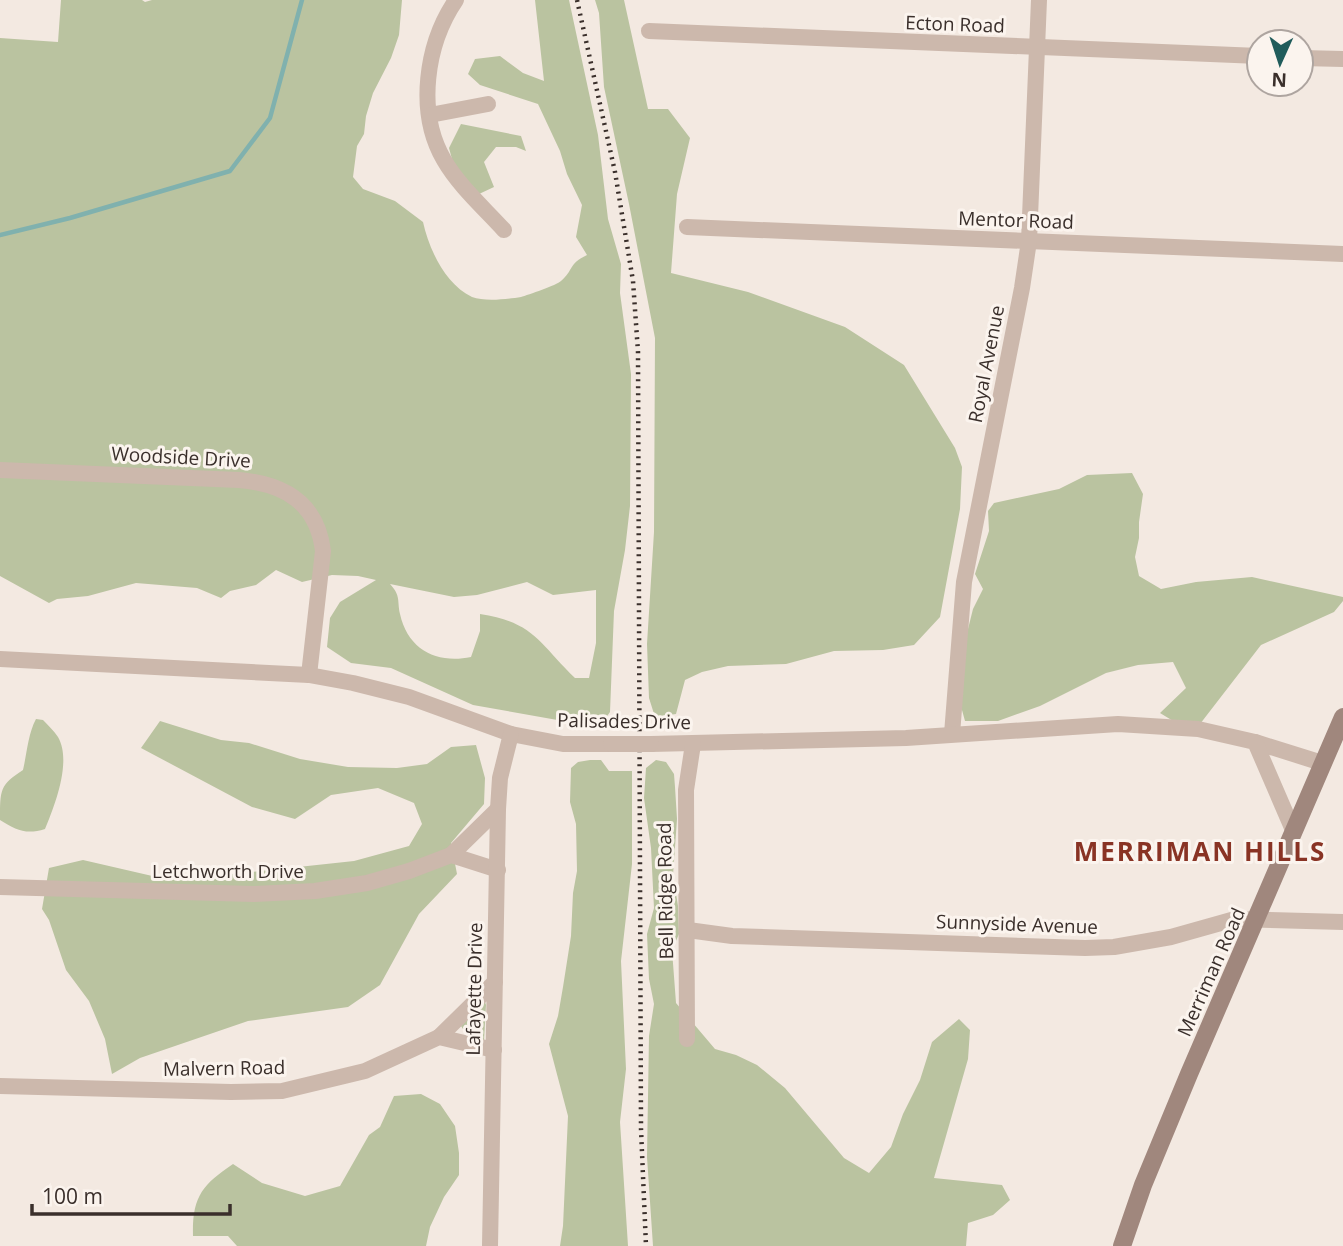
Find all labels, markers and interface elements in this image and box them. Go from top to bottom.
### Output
street label: Ecton Road [905,9,1005,39]
north arrow [1245,28,1315,98]
text: N [1271,67,1288,93]
street label: Mentor Road [958,205,1074,235]
street label: Royal Avenue [962,303,1010,425]
street label: Woodside Drive [111,440,251,474]
street label: Palisades Drive [557,707,691,735]
street label: Bell Ridge Road [651,822,679,960]
district label: MERRIMAN HILLS [1074,833,1326,869]
street label: Letchworth Drive [152,858,304,884]
street label: Merriman Road [1171,904,1251,1040]
street label: Sunnyside Avenue [936,908,1098,940]
street label: Lafayette Drive [460,922,488,1056]
street label: Malvern Road [163,1054,285,1082]
scale bar [32,1172,229,1216]
text: 100 m [42,1182,103,1210]

